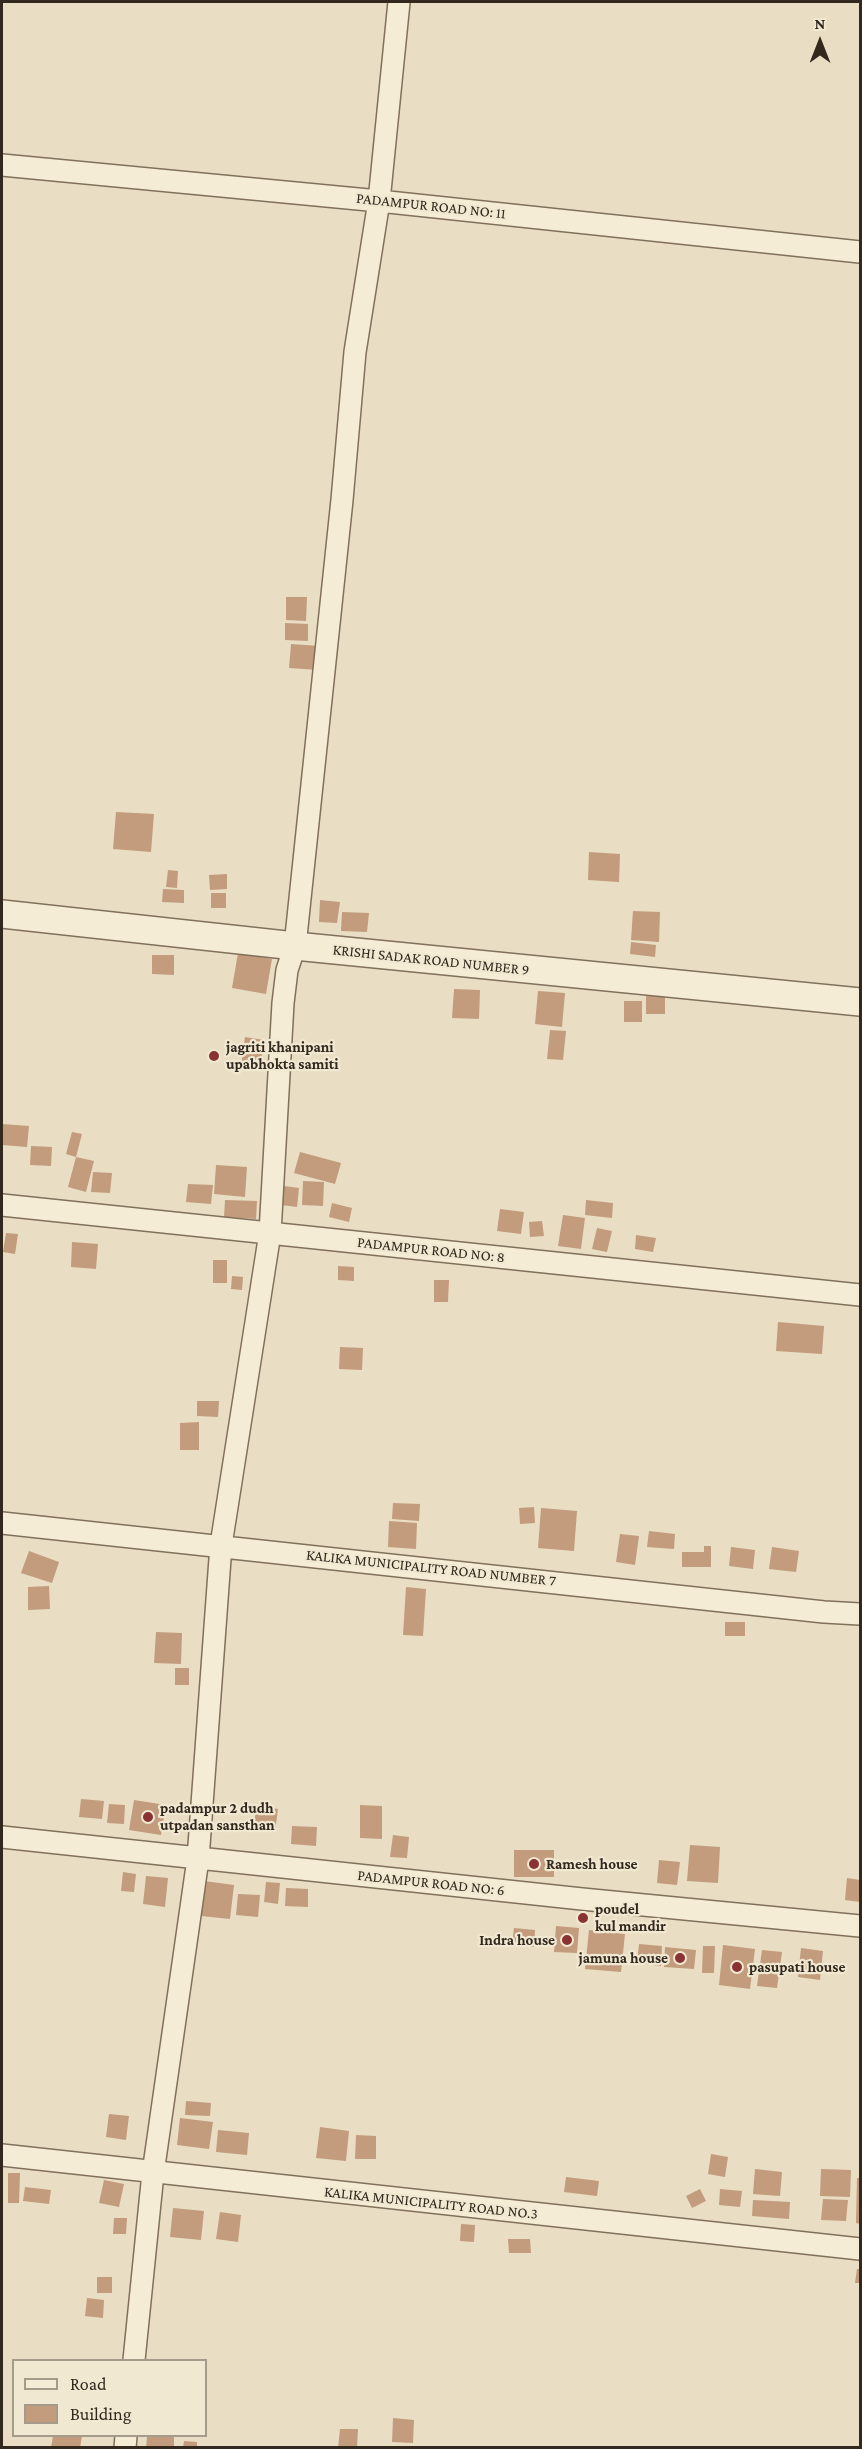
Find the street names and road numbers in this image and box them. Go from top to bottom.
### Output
street label: PADAMPUR ROAD NO: 11 [355,189,507,223]
street label: KRISHI SADAK ROAD NUMBER 9 [332,941,530,979]
street label: PADAMPUR ROAD NO: 8 [356,1233,506,1267]
street label: KALIKA MUNICIPALITY ROAD NUMBER 7 [305,1546,557,1590]
street label: PADAMPUR ROAD NO: 6 [356,1866,506,1900]
street label: KALIKA MUNICIPALITY ROAD NO.3 [323,2183,539,2223]

